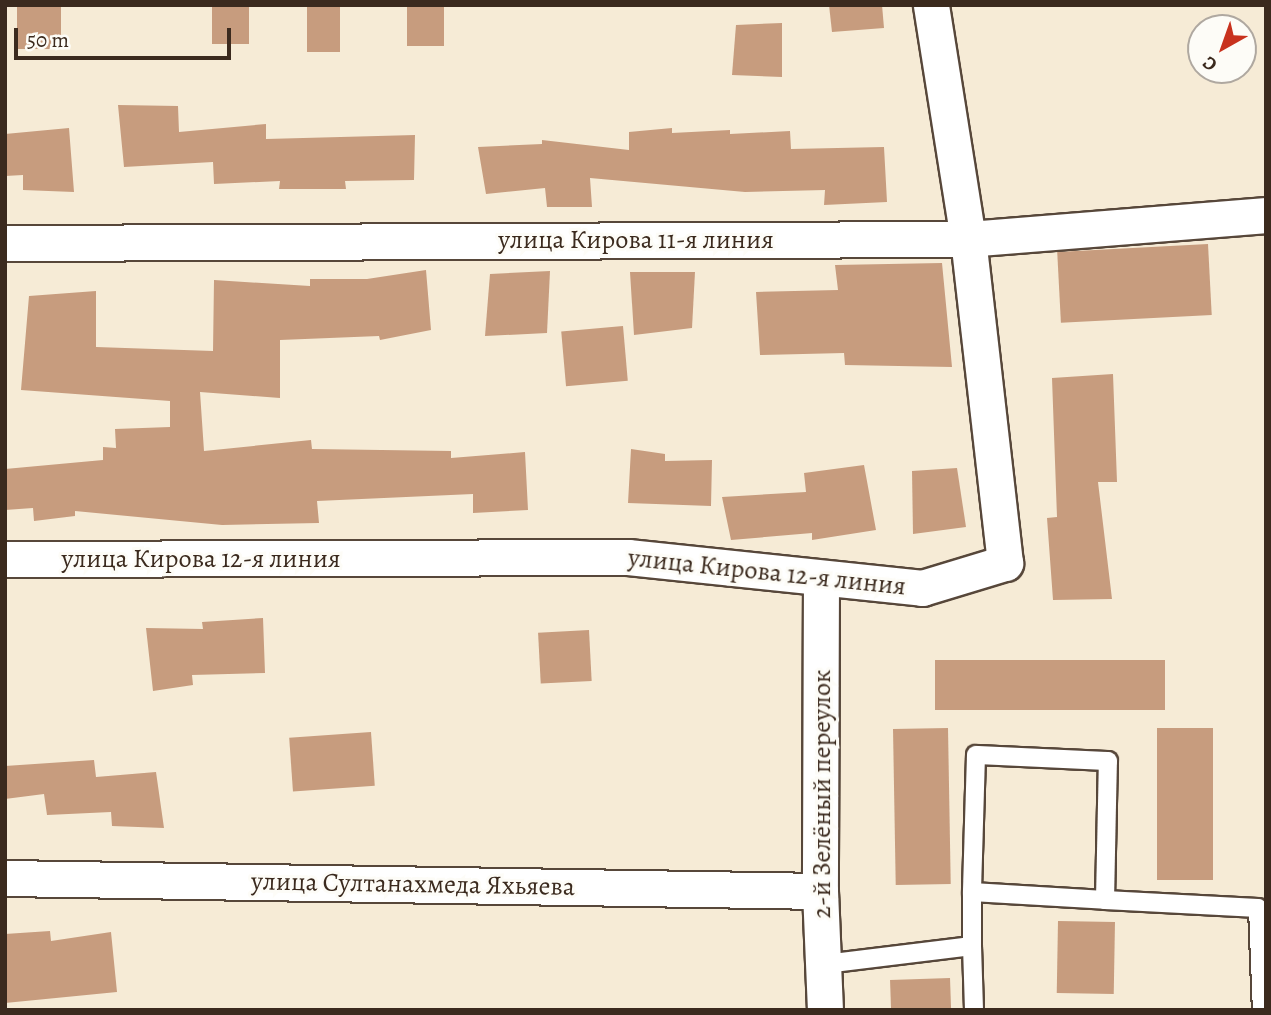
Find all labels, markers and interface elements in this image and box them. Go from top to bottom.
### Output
scale bar [18,14,234,58]
north arrow [1187,14,1257,84]
text: 50 m [27,26,69,54]
text: С [1197,50,1223,77]
street label: улица Кирова 11-я линия [498,224,774,256]
street label: улица Кирова 12-я линия [627,542,907,602]
street label: улица Кирова 12-я линия [61,543,341,575]
street label: 2-й Зелёный переулок [806,669,838,919]
street label: улица Султанахмеда Яхьяева [251,866,575,902]

